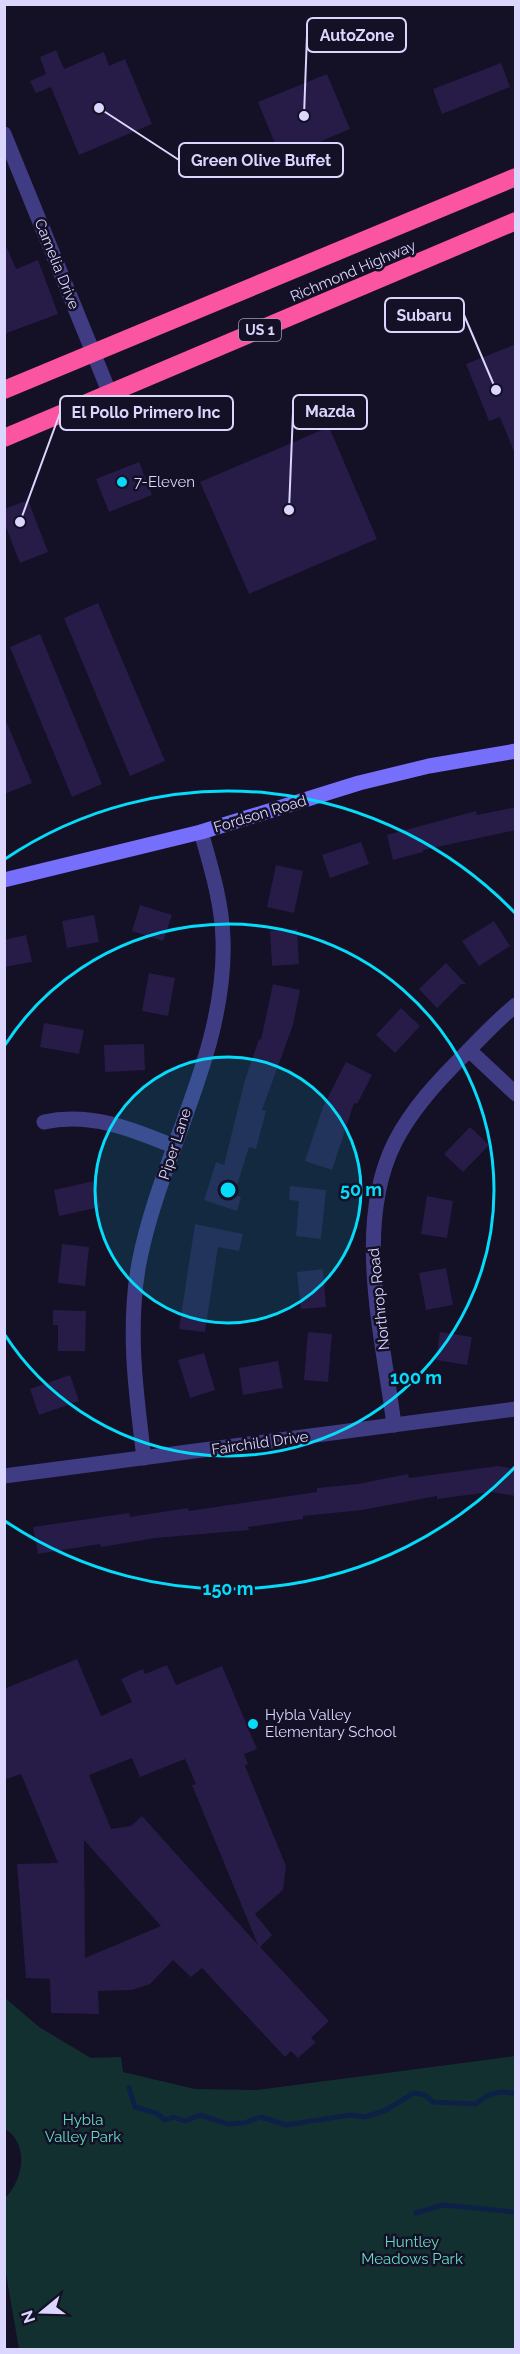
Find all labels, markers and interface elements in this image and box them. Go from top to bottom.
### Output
callout: AutoZone [307,18,406,52]
text: AutoZone [320,26,395,45]
callout: Green Olive Buffet [179,143,343,177]
text: Green Olive Buffet [191,151,331,170]
street label: Camelia Drive [31,216,83,312]
street label: Richmond Highway [287,236,419,306]
callout: Subaru [385,298,464,332]
text: Subaru [396,306,452,325]
road number: US 1 [239,319,281,341]
callout: Mazda [293,395,367,429]
callout: El Pollo Primero Inc [60,396,233,430]
text: Mazda [305,402,355,421]
text: El Pollo Primero Inc [72,403,220,422]
place label: 7-Eleven [134,473,195,491]
marker: 7-Eleven [115,475,129,489]
street label: Fordson Road [211,791,309,837]
street label: Piper Lane [155,1106,195,1182]
text: 50 m [340,1179,382,1200]
centre of rings [218,1180,238,1200]
street label: Northrop Road [365,1247,393,1351]
text: 100 m [390,1367,442,1388]
street label: Fairchild Drive [210,1427,310,1459]
text: 150 m [203,1578,254,1599]
place label: Hybla Valley Elementary School [265,1706,397,1741]
marker: Hybla Valley Elementary School [246,1717,260,1731]
park label: Hybla Valley Park [45,2111,121,2146]
park label: Huntley Meadows Park [361,2233,463,2268]
north arrow [12,2282,72,2342]
text: N [17,2308,39,2326]

